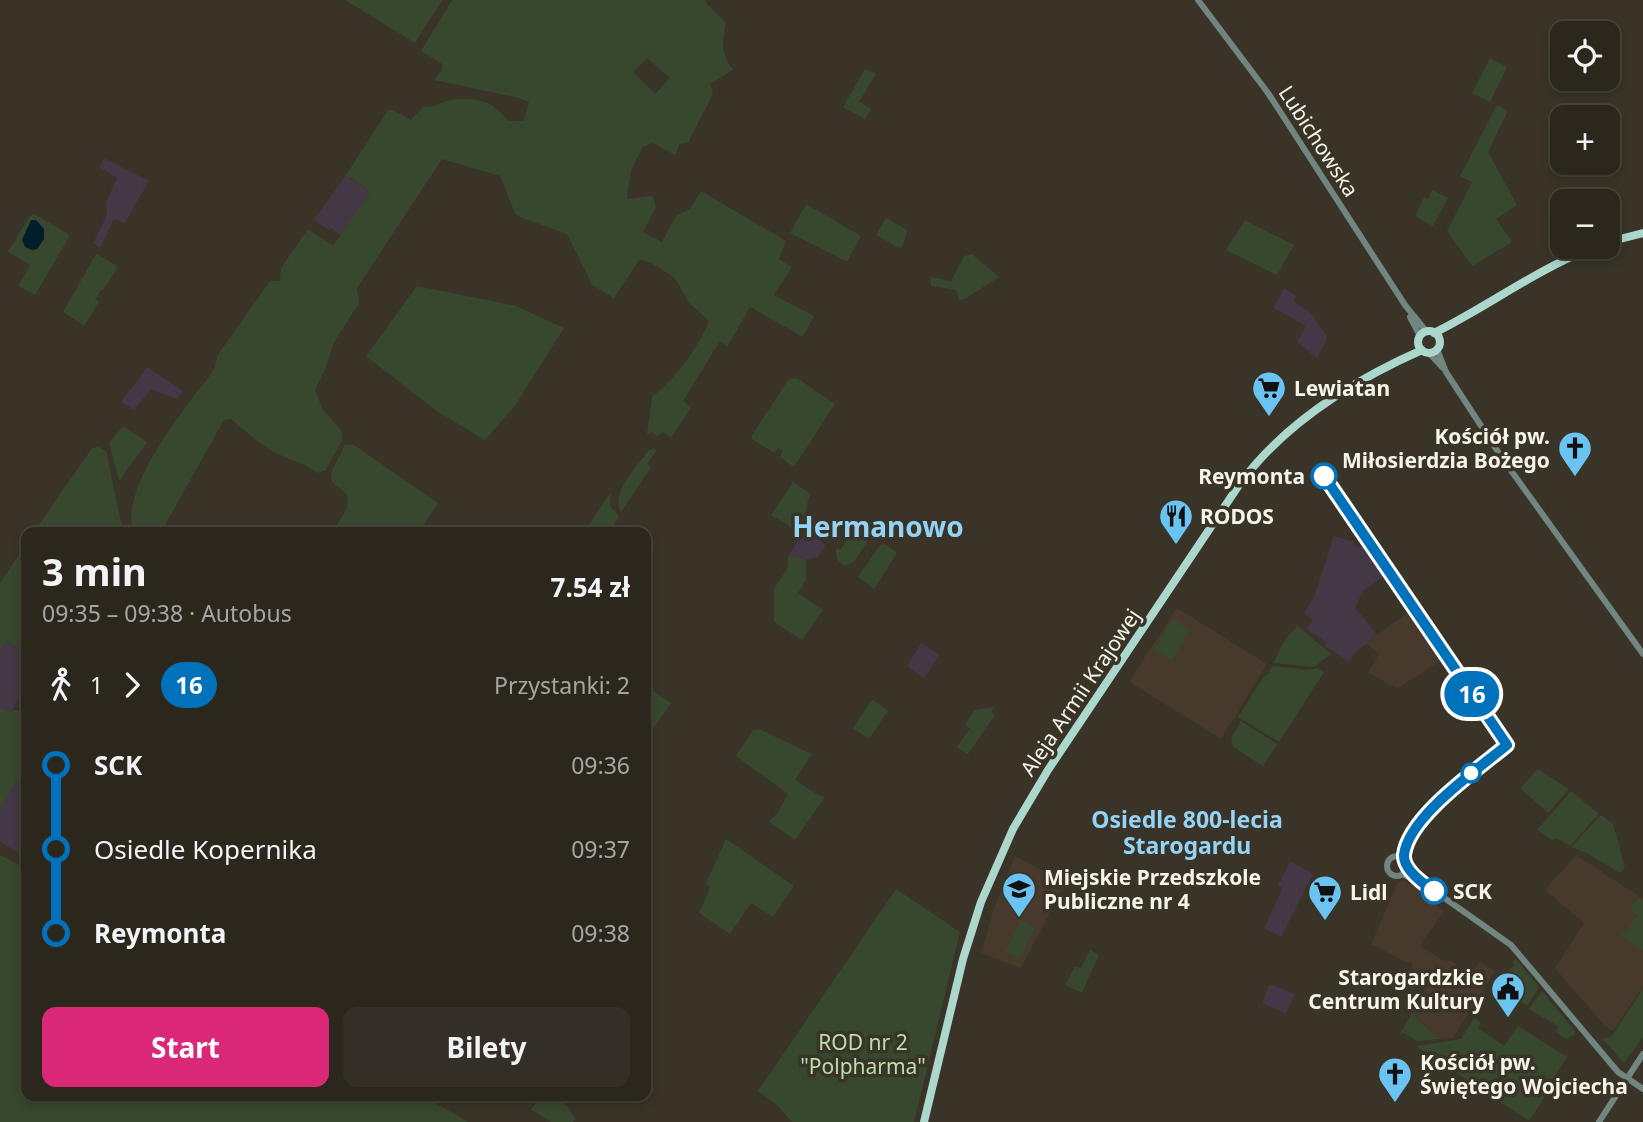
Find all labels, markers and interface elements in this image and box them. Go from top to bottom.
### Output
map controls [1550,21,1620,259]
button: locate [1550,21,1620,91]
street label: Lubichowska [1273,80,1365,202]
button: + [1550,105,1620,175]
button: − [1550,189,1620,259]
supermarket icon: Lewiatan [1250,369,1288,418]
place label: Lewiatan [1294,374,1390,402]
place label: Kościół pw. Miłosierdzia Bożego [1342,422,1550,474]
church icon: Kościół pw. Miłosierdzia Bożego [1556,429,1594,478]
place label: Reymonta [1198,462,1305,490]
marker: Reymonta [1311,463,1337,489]
restaurant icon: RODOS [1157,497,1195,546]
place label: RODOS [1200,502,1274,530]
district label: Hermanowo [792,507,964,545]
text: 3 min [42,545,147,597]
text: 7.54 zł [551,569,630,605]
text: 09:35 – 09:38 · Autobus [42,597,292,629]
street label: Aleja Armii Krajowej [1014,603,1146,781]
icon: walk [42,666,80,704]
icon: forward [113,666,151,704]
text: 16 [175,668,203,701]
text: 1 [90,669,103,701]
text: Przystanki: 2 [494,669,630,701]
line badge: 16 [1440,671,1504,717]
text: 16 [1458,677,1486,710]
text: SCK [94,747,142,783]
text: 09:36 [571,749,630,781]
unlabelled marker [1461,763,1481,783]
district label: Osiedle 800-lecia Starogardu [1091,803,1283,861]
text: Osiedle Kopernika [94,831,317,867]
text: 09:37 [571,833,630,865]
place label: Miejskie Przedszkole Publiczne nr 4 [1044,863,1261,915]
school or university icon: Miejskie Przedszkole Publiczne nr 4 [1000,870,1038,919]
supermarket icon: Lidl [1306,873,1344,922]
place label: SCK [1453,877,1492,905]
place label: Lidl [1350,878,1388,906]
marker: SCK [1421,878,1447,904]
text: Reymonta [94,915,226,951]
text: 09:38 [571,917,630,949]
place label: Starogardzkie Centrum Kultury [1308,963,1484,1015]
public building icon: Starogardzkie Centrum Kultury [1489,970,1527,1019]
button: Start [42,1007,329,1087]
button: Bilety [343,1007,630,1087]
park label: ROD nr 2 "Polpharma" [800,1028,926,1080]
place label: Kościół pw. Świętego Wojciecha [1420,1048,1628,1100]
church icon: Kościół pw. Świętego Wojciecha [1376,1055,1414,1104]

